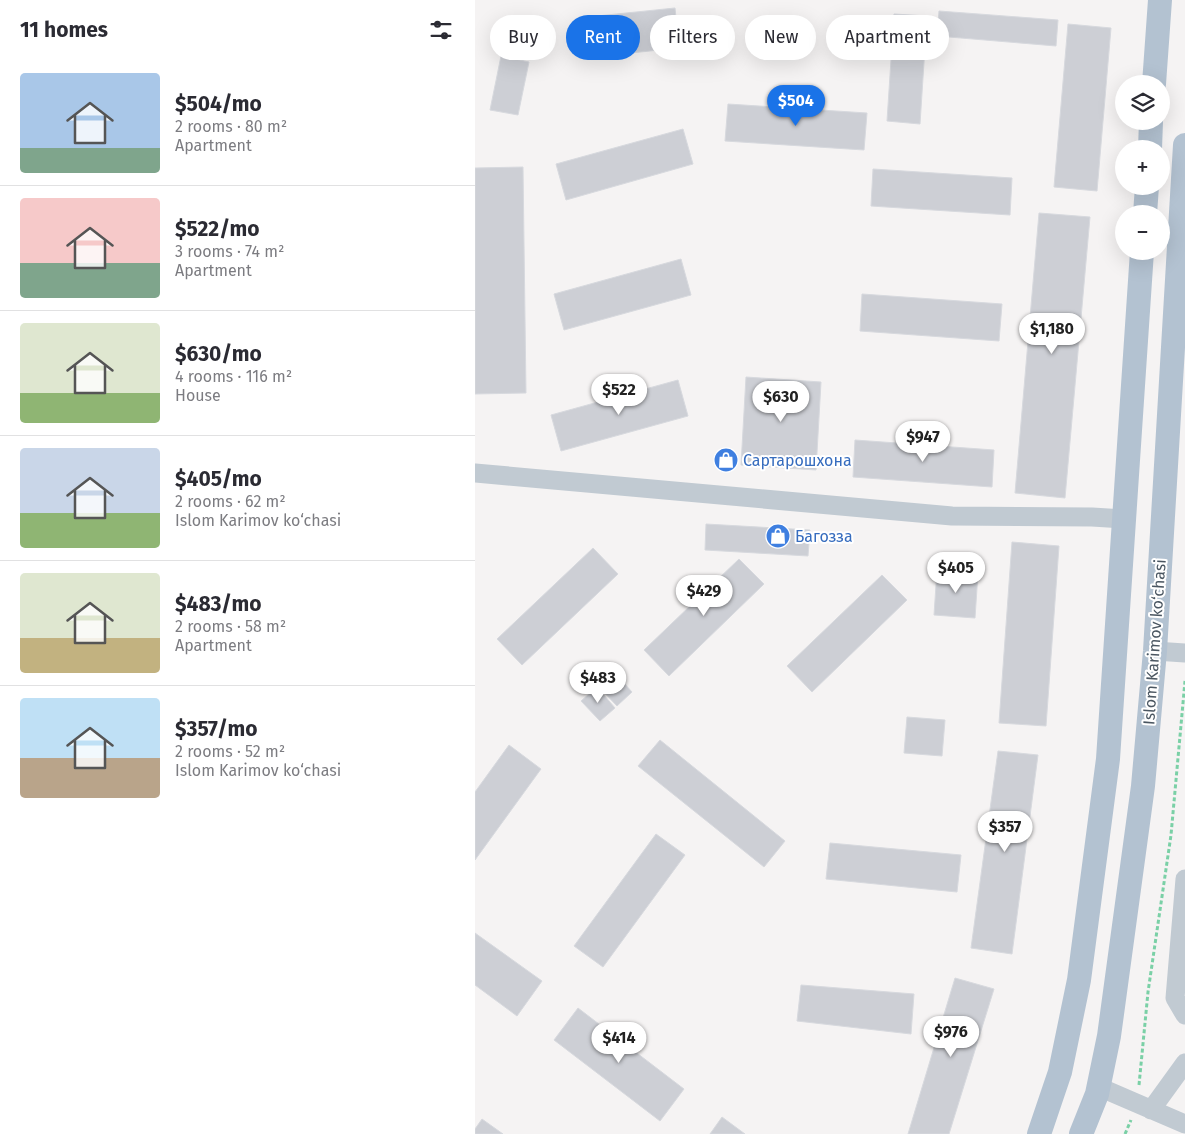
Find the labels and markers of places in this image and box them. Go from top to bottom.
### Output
pin: $504 [766,84,826,127]
pin: $1,180 [1011,312,1093,355]
pin: $522 [589,374,649,416]
pin: $630 [751,380,811,423]
pin: $947 [893,420,953,463]
shop icon: Сартарошхона [713,447,739,473]
place label: Сартарошхона [743,451,852,470]
shop icon: Багозза [765,523,791,549]
place label: Багозза [795,527,853,546]
pin: $405 [926,552,986,594]
pin: $429 [674,574,734,617]
pin: $483 [568,662,628,704]
pin: $357 [975,810,1035,853]
pin: $976 [921,1016,981,1058]
pin: $414 [589,1022,649,1064]

